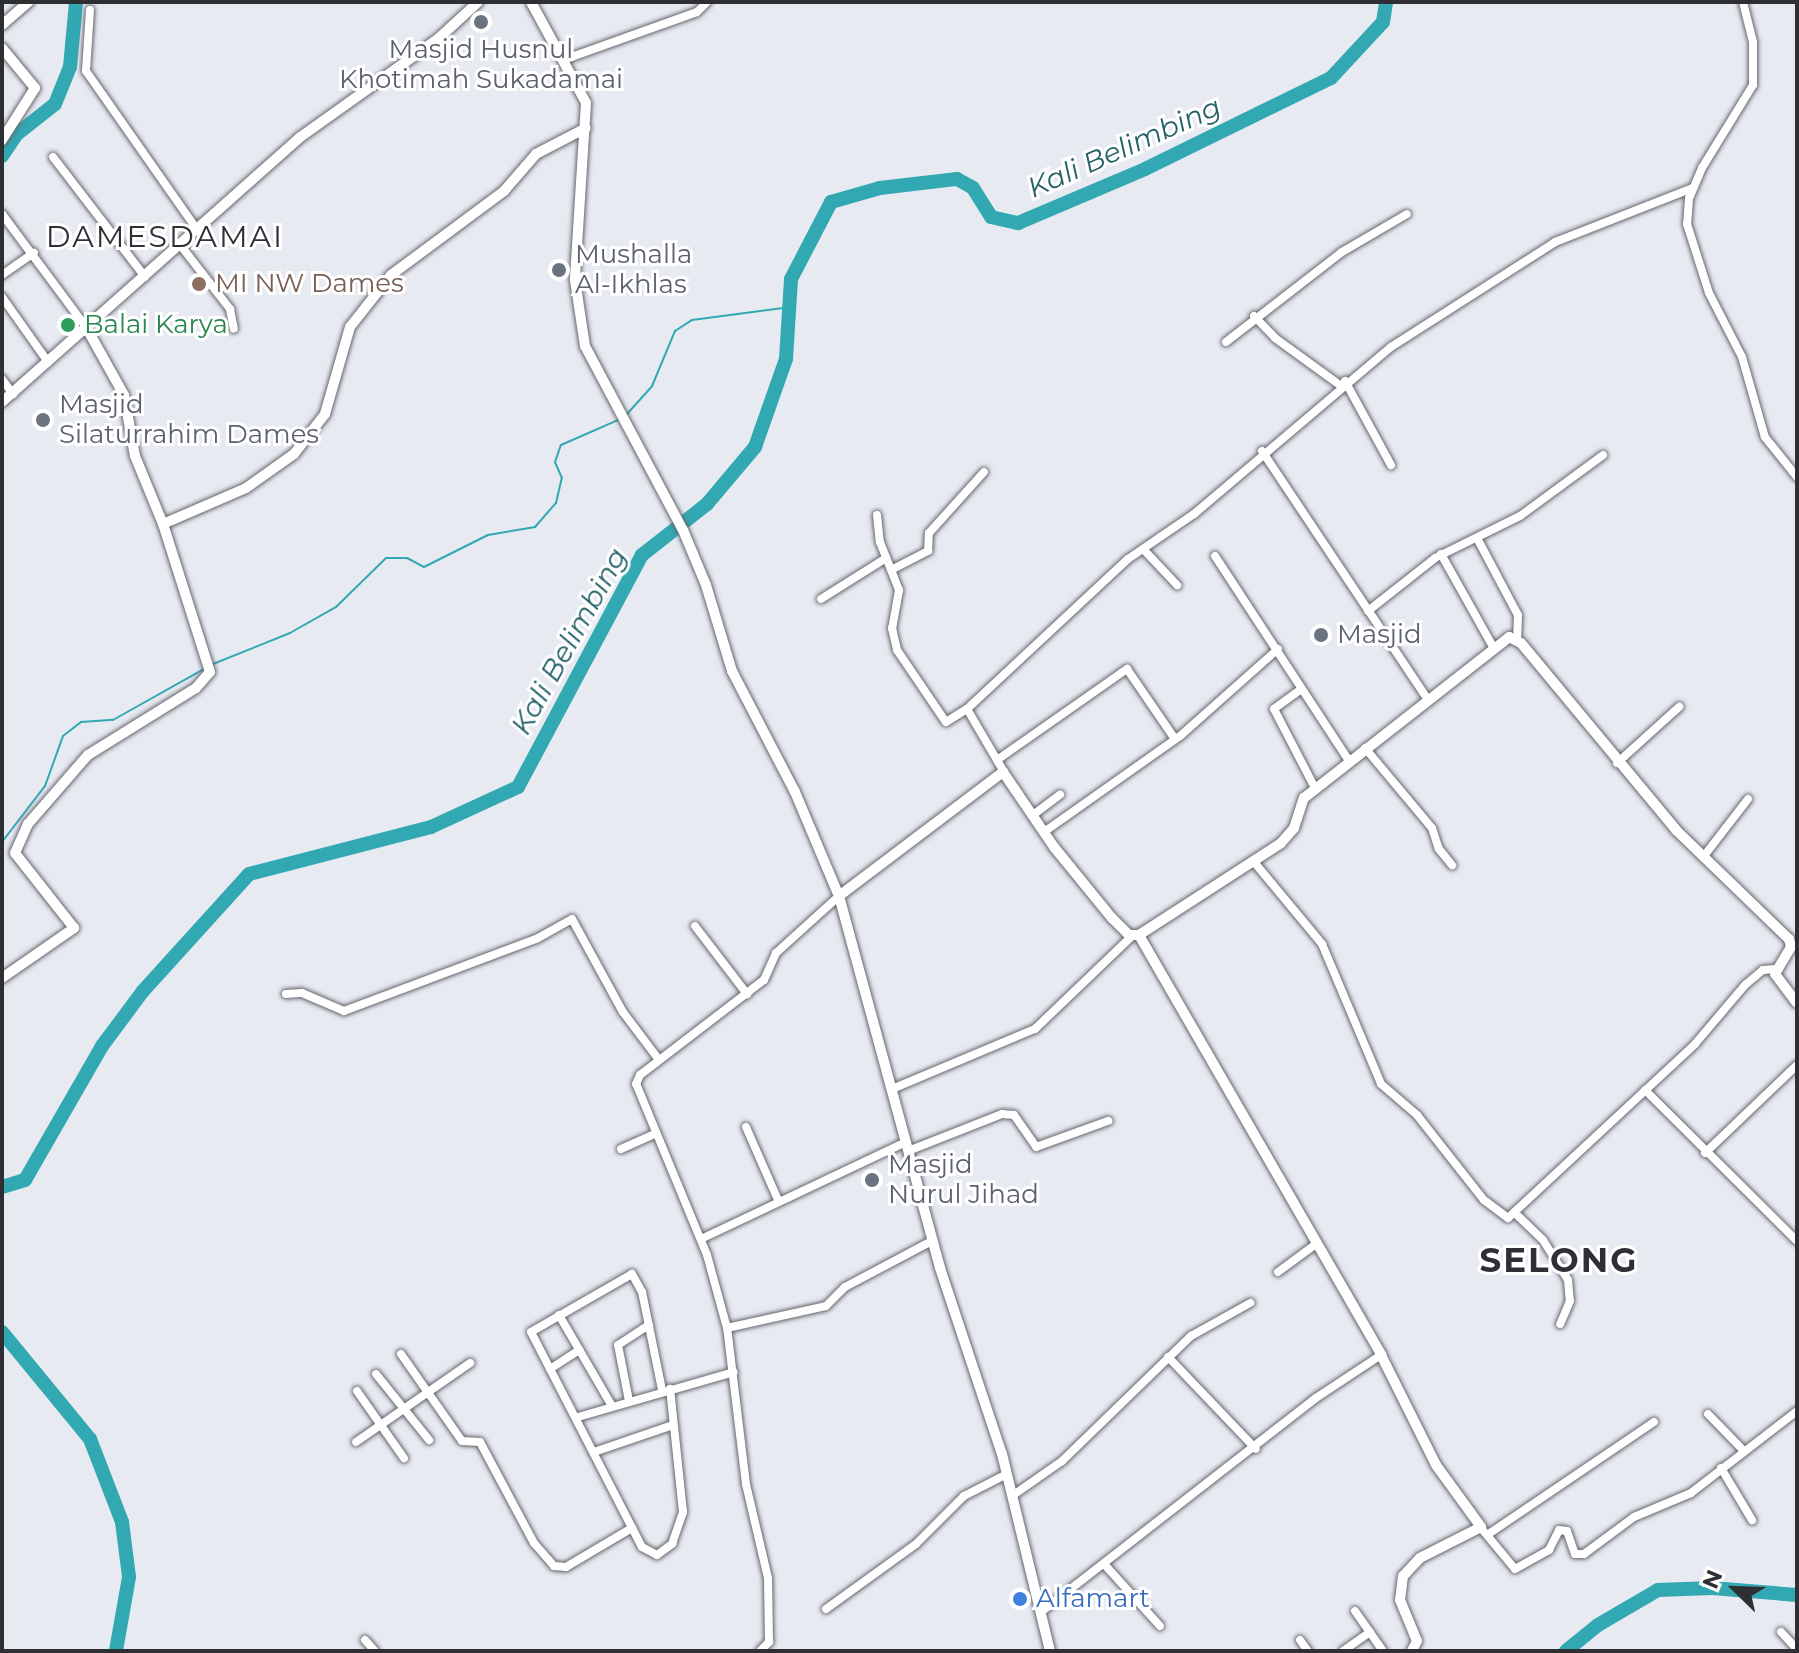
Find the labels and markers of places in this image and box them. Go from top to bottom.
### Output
marker: Masjid Husnul Khotimah Sukadamai [472,13,490,31]
place label: Masjid Husnul Khotimah Sukadamai [339,34,623,96]
place label: Mushalla Al-Ikhlas [575,239,692,300]
marker: Mushalla Al-Ikhlas [550,261,568,279]
place label: MI NW Dames [215,268,404,300]
marker: MI NW Dames [190,275,208,293]
place label: Balai Karya [84,309,228,341]
marker: Balai Karya [59,316,77,334]
place label: Masjid Silaturrahim Dames [59,389,319,450]
marker: Masjid Silaturrahim Dames [34,411,52,429]
place label: Masjid [1337,619,1422,651]
marker: Masjid [1312,626,1330,644]
place label: Masjid Nurul Jihad [888,1149,1039,1210]
marker: Masjid Nurul Jihad [863,1171,881,1189]
place label: Alfamart [1036,1583,1150,1615]
marker: Alfamart [1011,1590,1029,1608]

